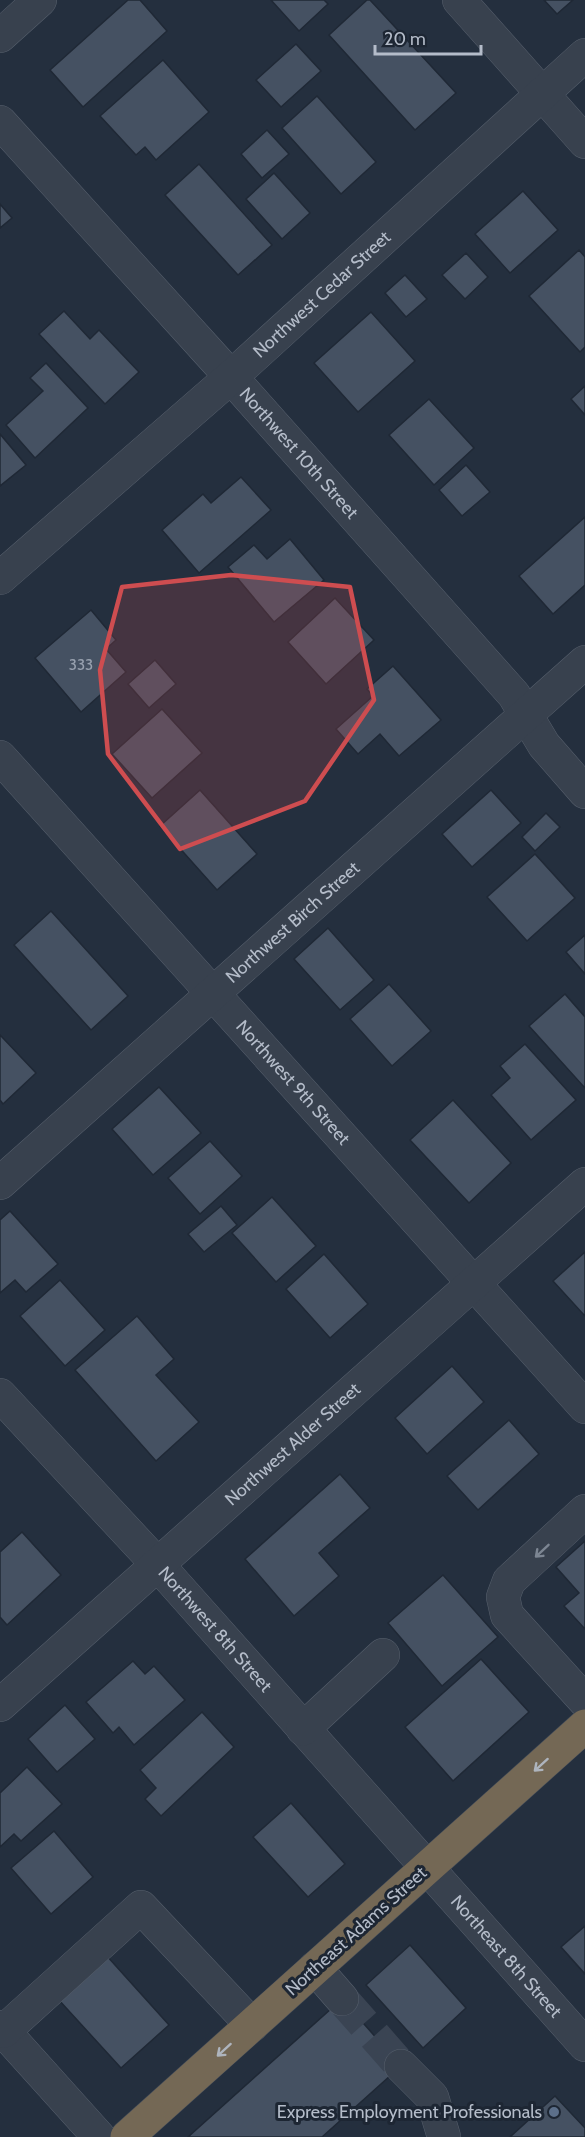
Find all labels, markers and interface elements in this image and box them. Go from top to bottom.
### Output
scale bar [375,18,482,56]
text: 20 m [384,28,426,50]
street label: Northwest Cedar Street [248,226,395,362]
street label: Northwest 10th Street [235,383,363,523]
house number: 333 [69,656,93,674]
street label: Northwest Birch Street [221,857,364,988]
street label: Northwest 9th Street [231,1016,355,1149]
street label: Northwest Alder Street [220,1378,365,1510]
one-way arrow [535,1544,550,1558]
street label: Northwest 8th Street [153,1562,277,1697]
one-way arrow [534,1758,549,1772]
street label: Northeast Adams Street [281,1862,431,2000]
street label: Northeast 8th Street [446,1891,566,2022]
one-way arrow [217,2043,232,2057]
place label: Express Employment Professionals [277,2101,542,2123]
marker: Express Employment Professionals [547,2105,561,2119]

